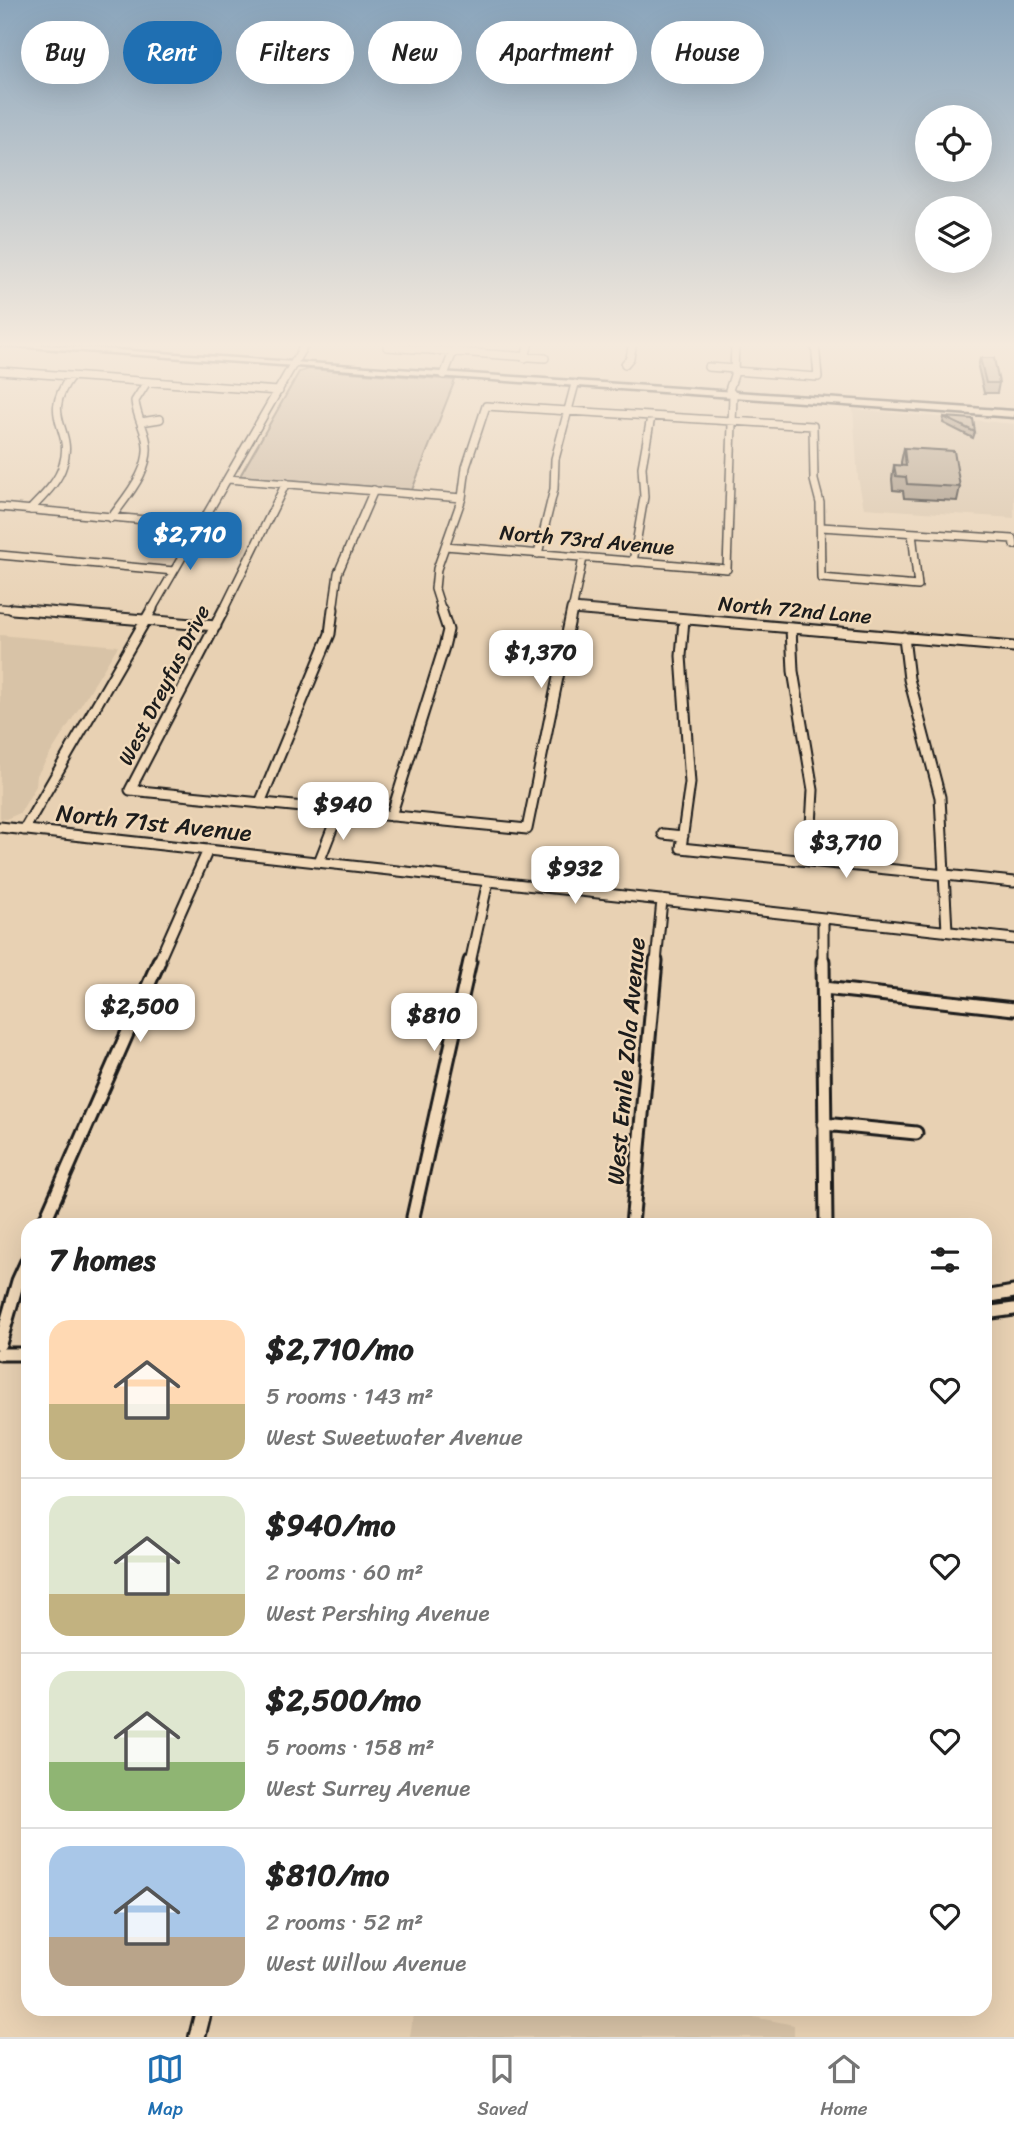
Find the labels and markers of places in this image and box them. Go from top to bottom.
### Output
pin: $2,710 [133,512,247,572]
pin: $1,370 [484,630,598,690]
pin: $940 [302,782,384,842]
pin: $3,710 [789,820,903,880]
pin: $932 [534,846,616,906]
pin: $2,500 [83,984,197,1044]
pin: $810 [393,993,475,1053]

